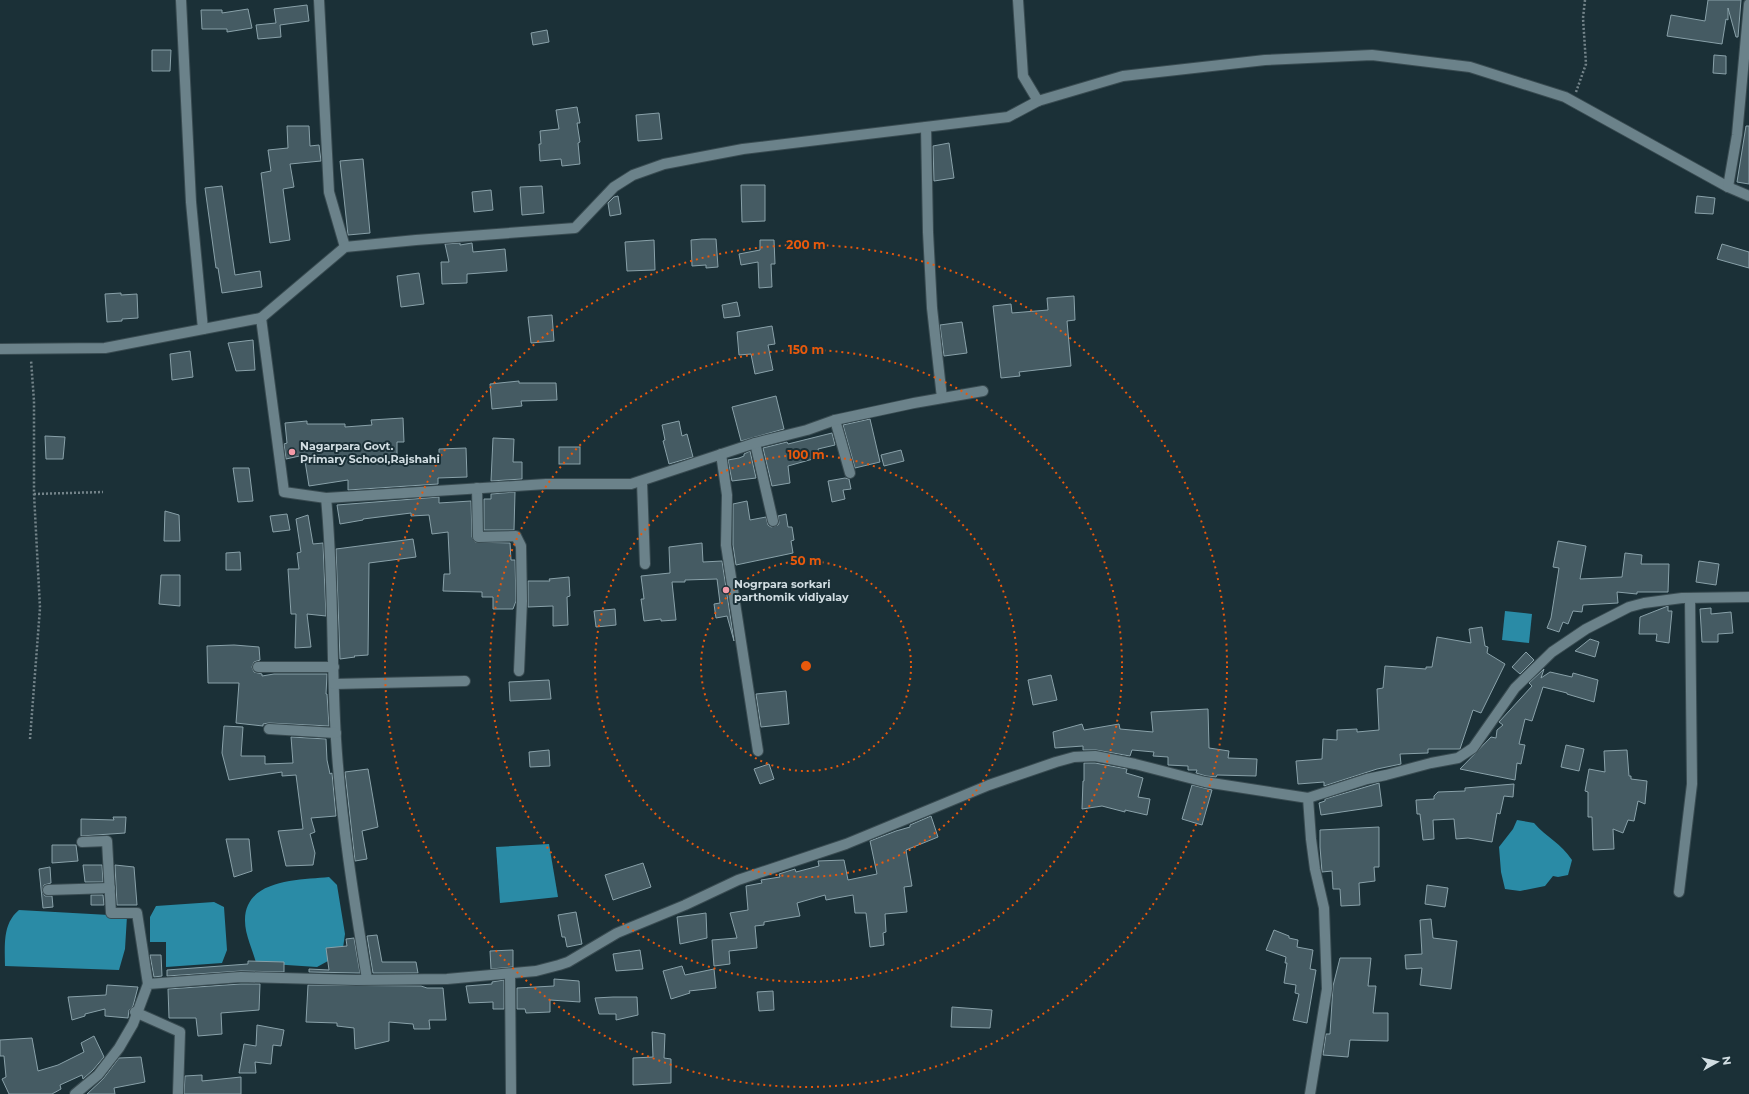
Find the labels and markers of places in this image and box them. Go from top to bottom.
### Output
place label: Nagarpara Govt. Primary School,Rajshahi [300,439,440,466]
marker: Nagarpara Govt. Primary School,Rajshahi [287,447,297,457]
place label: Nogrpara sorkari parthomik vidiyalay [734,577,849,604]
marker: Nogrpara sorkari parthomik vidiyalay [721,585,731,595]
centre of rings [799,659,813,673]

